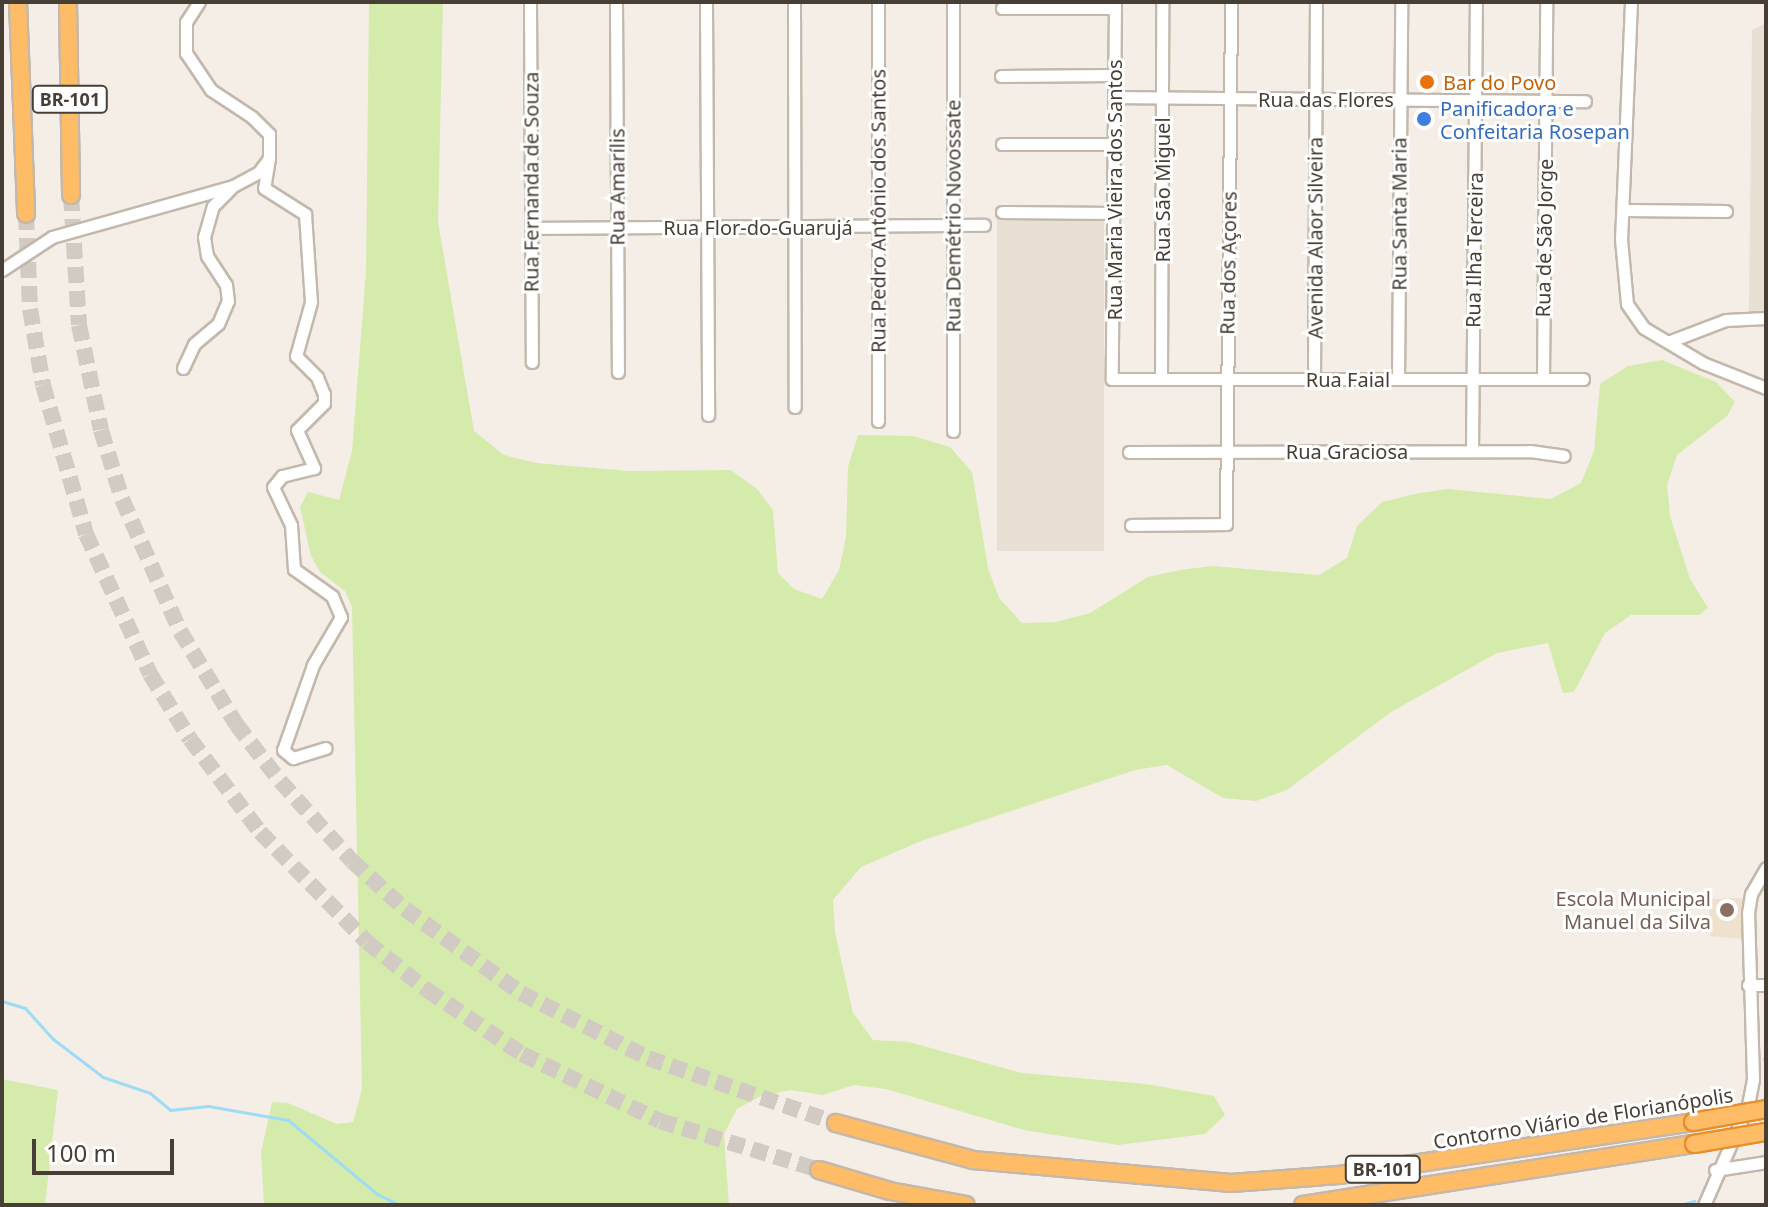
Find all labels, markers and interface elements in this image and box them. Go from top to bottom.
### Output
street label: Rua Maria Vieira dos Santos [1102,60,1126,320]
street label: Rua Pedro Antônio dos Santos [866,69,890,353]
place label: Bar do Povo [1443,70,1556,94]
street label: Rua Fernanda de Souza [519,72,543,292]
marker: Bar do Povo [1418,73,1436,91]
road number: BR-101 [30,85,110,113]
street label: Rua das Flores [1258,87,1394,111]
place label: Panificadora e Confeitaria Rosepan [1440,96,1630,143]
street label: Rua Demétrio Novossate [941,99,965,333]
marker: Panificadora e Confeitaria Rosepan [1415,110,1433,128]
street label: Rua São Miguel [1150,117,1174,263]
street label: Rua Amarílis [605,128,629,246]
street label: Avenida Alaor Silveira [1303,137,1327,339]
street label: Rua Santa Maria [1387,137,1411,291]
street label: Rua de São Jorge [1531,158,1557,318]
street label: Rua Ilha Terceira [1461,172,1487,328]
street label: Rua dos Açores [1215,191,1241,335]
street label: Rua Flor-do-Guarujá [663,215,853,239]
street label: Rua Faial [1306,367,1390,391]
street label: Rua Graciosa [1286,439,1408,463]
place label: Escola Municipal Manuel da Silva [1556,886,1711,933]
marker: Escola Municipal Manuel da Silva [1718,901,1736,919]
street label: Contorno Viário de Florianópolis [1431,1082,1735,1154]
scale bar [36,1123,178,1173]
text: 100 m [46,1136,116,1169]
road number: BR-101 [1343,1155,1423,1183]

